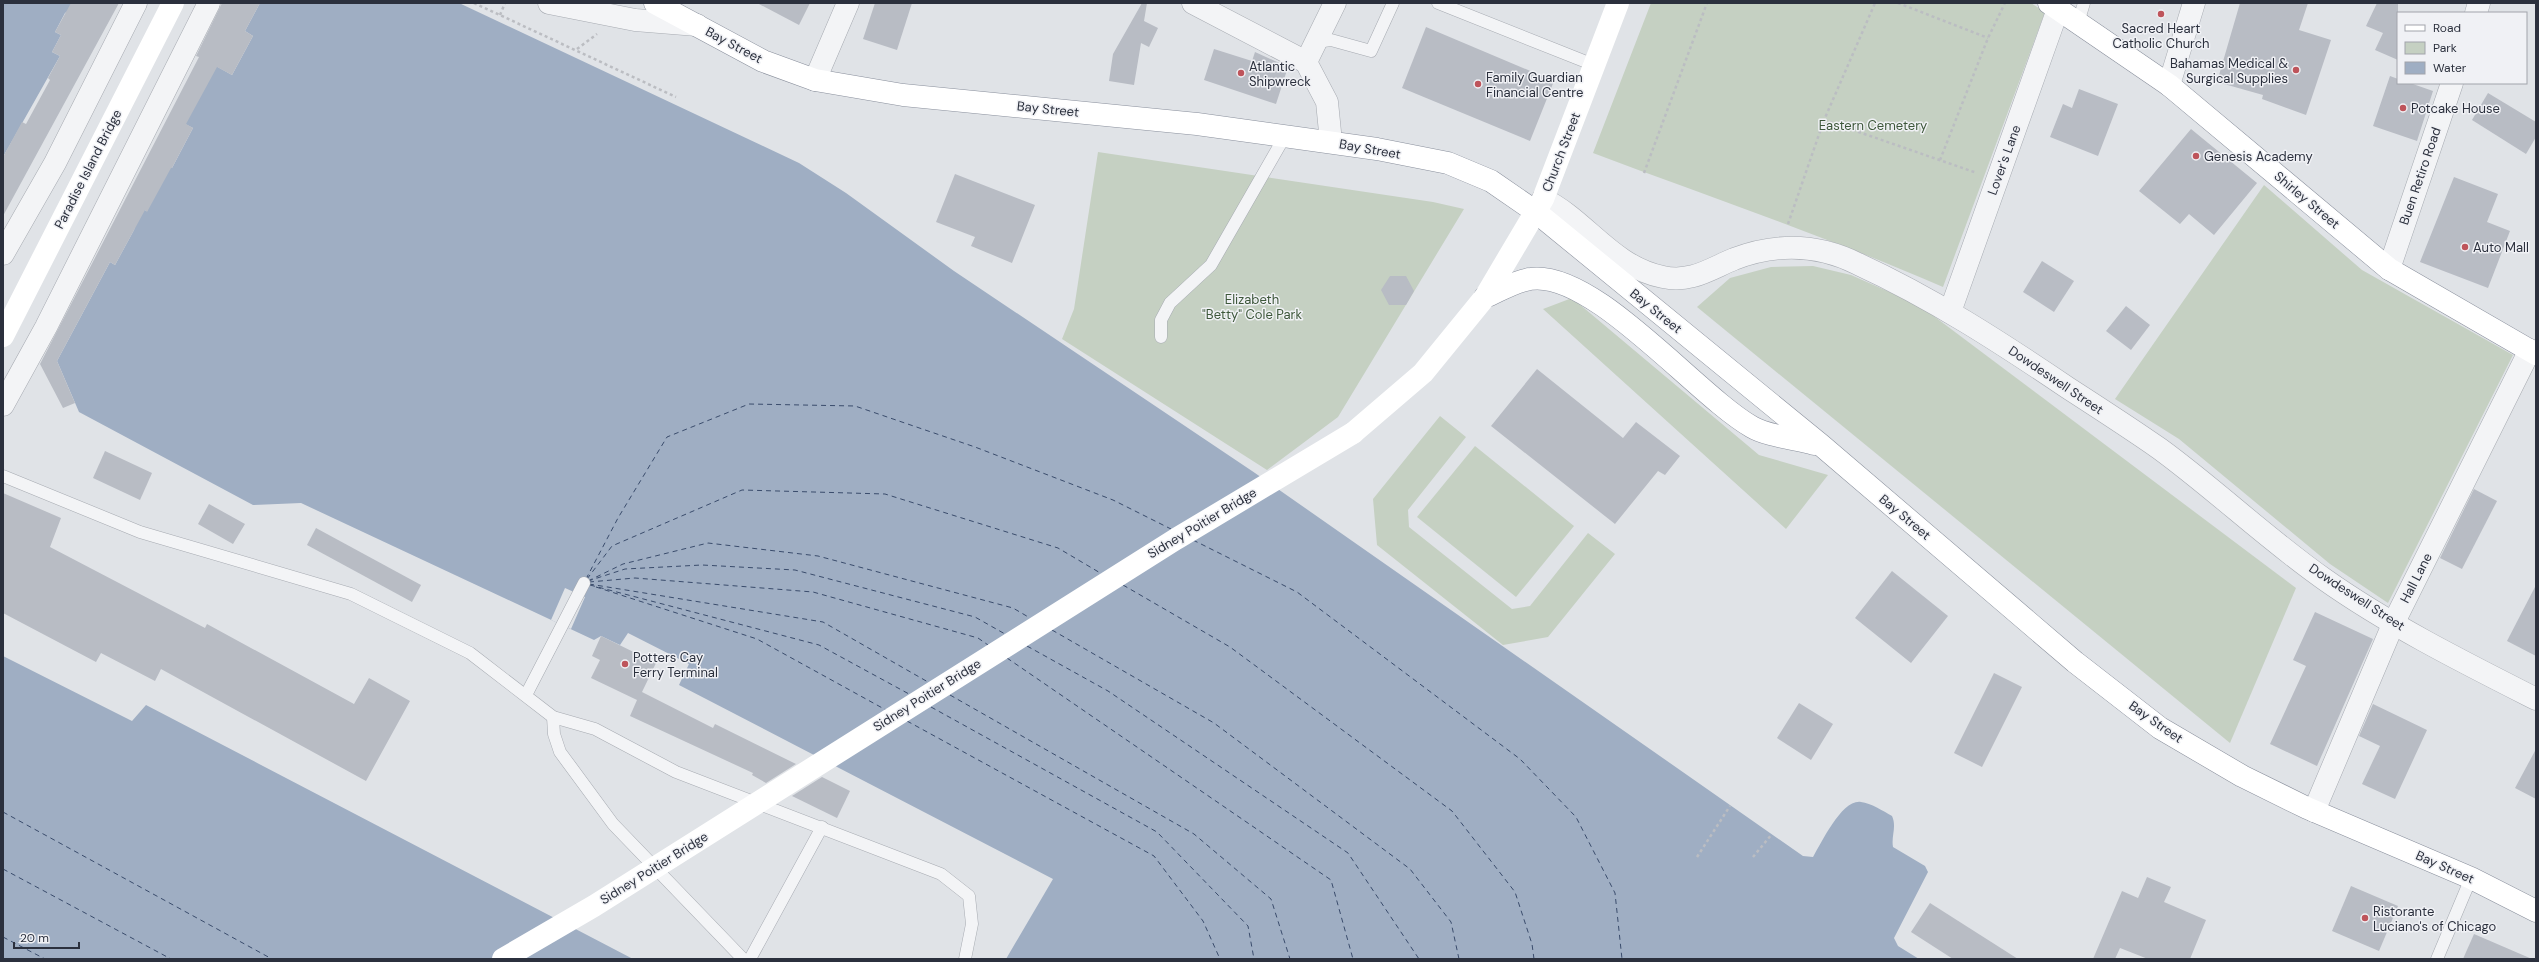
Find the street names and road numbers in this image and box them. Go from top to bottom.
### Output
street label: Bay Street [703,23,765,67]
street label: Bay Street [1016,97,1080,121]
street label: Paradise Island Bridge [51,106,125,232]
street label: Church Street [1538,110,1584,194]
street label: Lover's Lane [1983,123,2025,197]
street label: Buen Retiro Road [2395,125,2445,227]
street label: Bay Street [1338,135,1402,163]
street label: Shirley Street [2271,168,2343,232]
street label: Bay Street [1626,285,1686,337]
street label: Dowdeswell Street [2005,342,2107,418]
street label: Sidney Poitier Bridge [1144,484,1260,562]
street label: Bay Street [1876,490,1934,544]
street label: Hall Lane [2396,550,2436,606]
street label: Dowdeswell Street [2306,560,2408,634]
street label: Sidney Poitier Bridge [870,655,984,735]
street label: Bay Street [2126,697,2186,747]
street label: Sidney Poitier Bridge [597,828,711,908]
street label: Bay Street [2413,847,2477,887]

